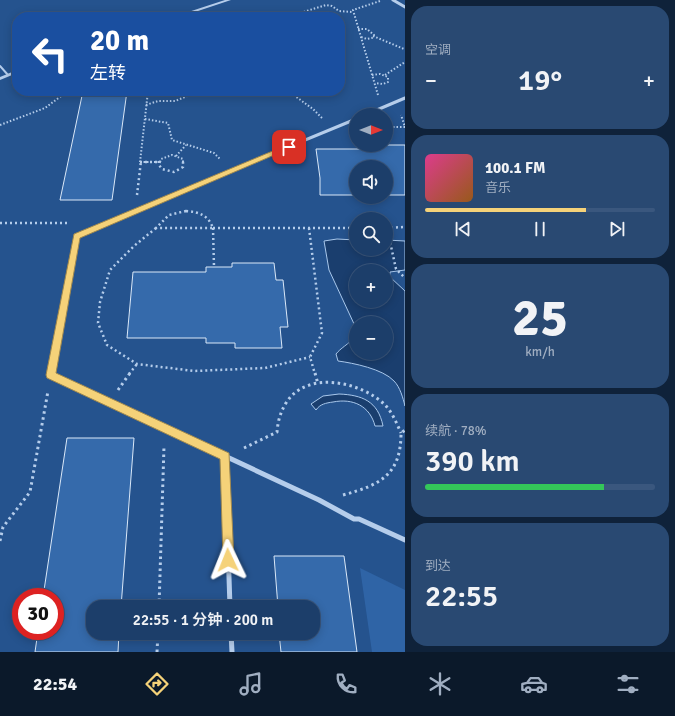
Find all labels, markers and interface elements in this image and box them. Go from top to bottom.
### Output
text: 20 m [90,24,149,58]
icon: left [24,28,76,80]
text: 空调 [425,42,451,58]
text: 左转 [90,62,126,84]
text: 19° [518,62,562,99]
text: − [425,67,437,94]
text: + [643,67,655,94]
north arrow [349,108,393,152]
map controls [349,108,393,360]
pin [272,130,306,164]
icon: arrive [278,136,300,158]
text: 100.1 FM [485,159,546,177]
button: sound [349,160,393,204]
text: 音乐 [485,180,511,196]
button: search [349,212,393,256]
icon: previous [452,218,474,240]
icon: pause [529,218,551,240]
icon: next [606,218,628,240]
button: + [349,264,393,308]
text: 25 [512,286,568,350]
button: − [349,316,393,360]
text: km/h [525,344,555,360]
text: 续航 · 78% [425,423,487,439]
text: 390 km [425,443,520,480]
position arrow [207,539,249,581]
text: 到达 [425,558,451,574]
text: 22:55 [425,578,498,615]
speed limit sign: 30 [12,588,64,640]
text: 22:55 · 1 分钟 · 200 m [133,611,273,629]
icon: directions [143,670,171,698]
icon: music [237,670,265,698]
icon: phone [332,670,360,698]
icon: climate [426,670,454,698]
icon: car [520,670,548,698]
icon: filters [614,670,642,698]
text: 22:54 [33,673,77,695]

